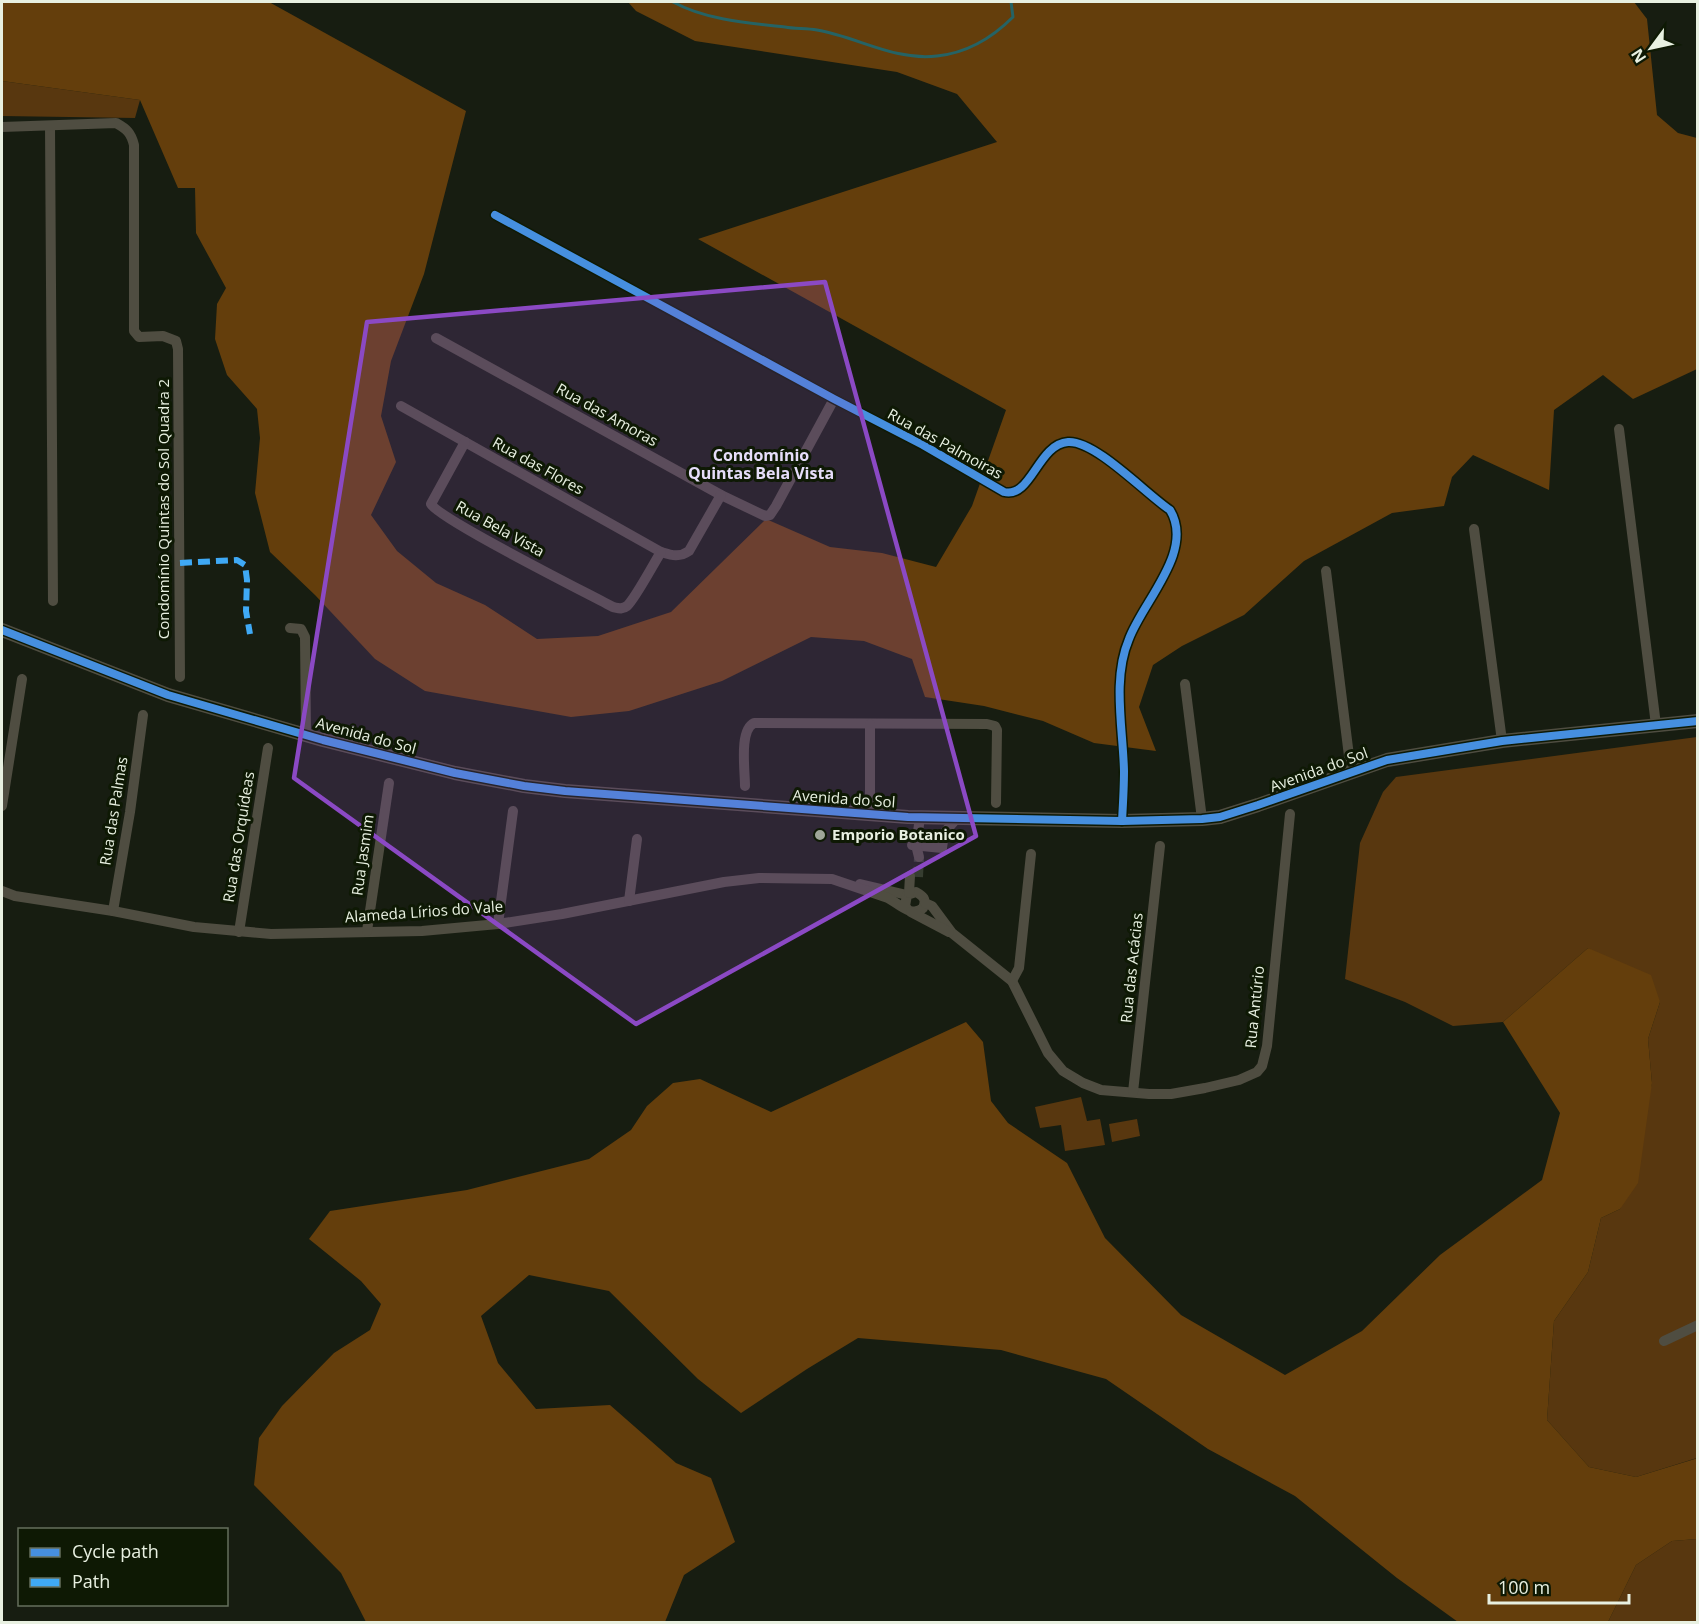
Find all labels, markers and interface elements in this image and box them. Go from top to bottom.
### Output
north arrow [1621,18,1681,78]
text: N [1626,45,1651,68]
street label: Rua das Amoras [553,378,662,450]
street label: Condomínio Quintas do Sol Quadra 2 [153,379,173,639]
street label: Rua das Palmoiras [884,403,1007,483]
street label: Rua das Flores [489,432,588,498]
district label: Condomínio Quintas Bela Vista [688,444,834,484]
street label: Rua Bela Vista [453,496,548,561]
street label: Avenida do Sol [314,712,419,758]
street label: Avenida do Sol [1267,742,1370,796]
street label: Rua das Palmas [95,755,131,867]
street label: Rua das Orquídeas [218,770,258,904]
street label: Avenida do Sol [792,784,896,812]
street label: Rua Jasmim [346,813,378,897]
place label: Emporio Botanico [832,824,965,844]
marker: Emporio Botanico [813,828,827,842]
street label: Alameda Lírios do Vale [344,895,504,927]
street label: Rua das Acácias [1115,912,1147,1024]
street label: Rua Antúrio [1240,965,1268,1049]
legend [18,1528,228,1606]
text: Cycle path [72,1539,159,1563]
scale bar [1489,1567,1628,1605]
text: Path [72,1569,110,1593]
text: 100 m [1498,1575,1550,1599]

